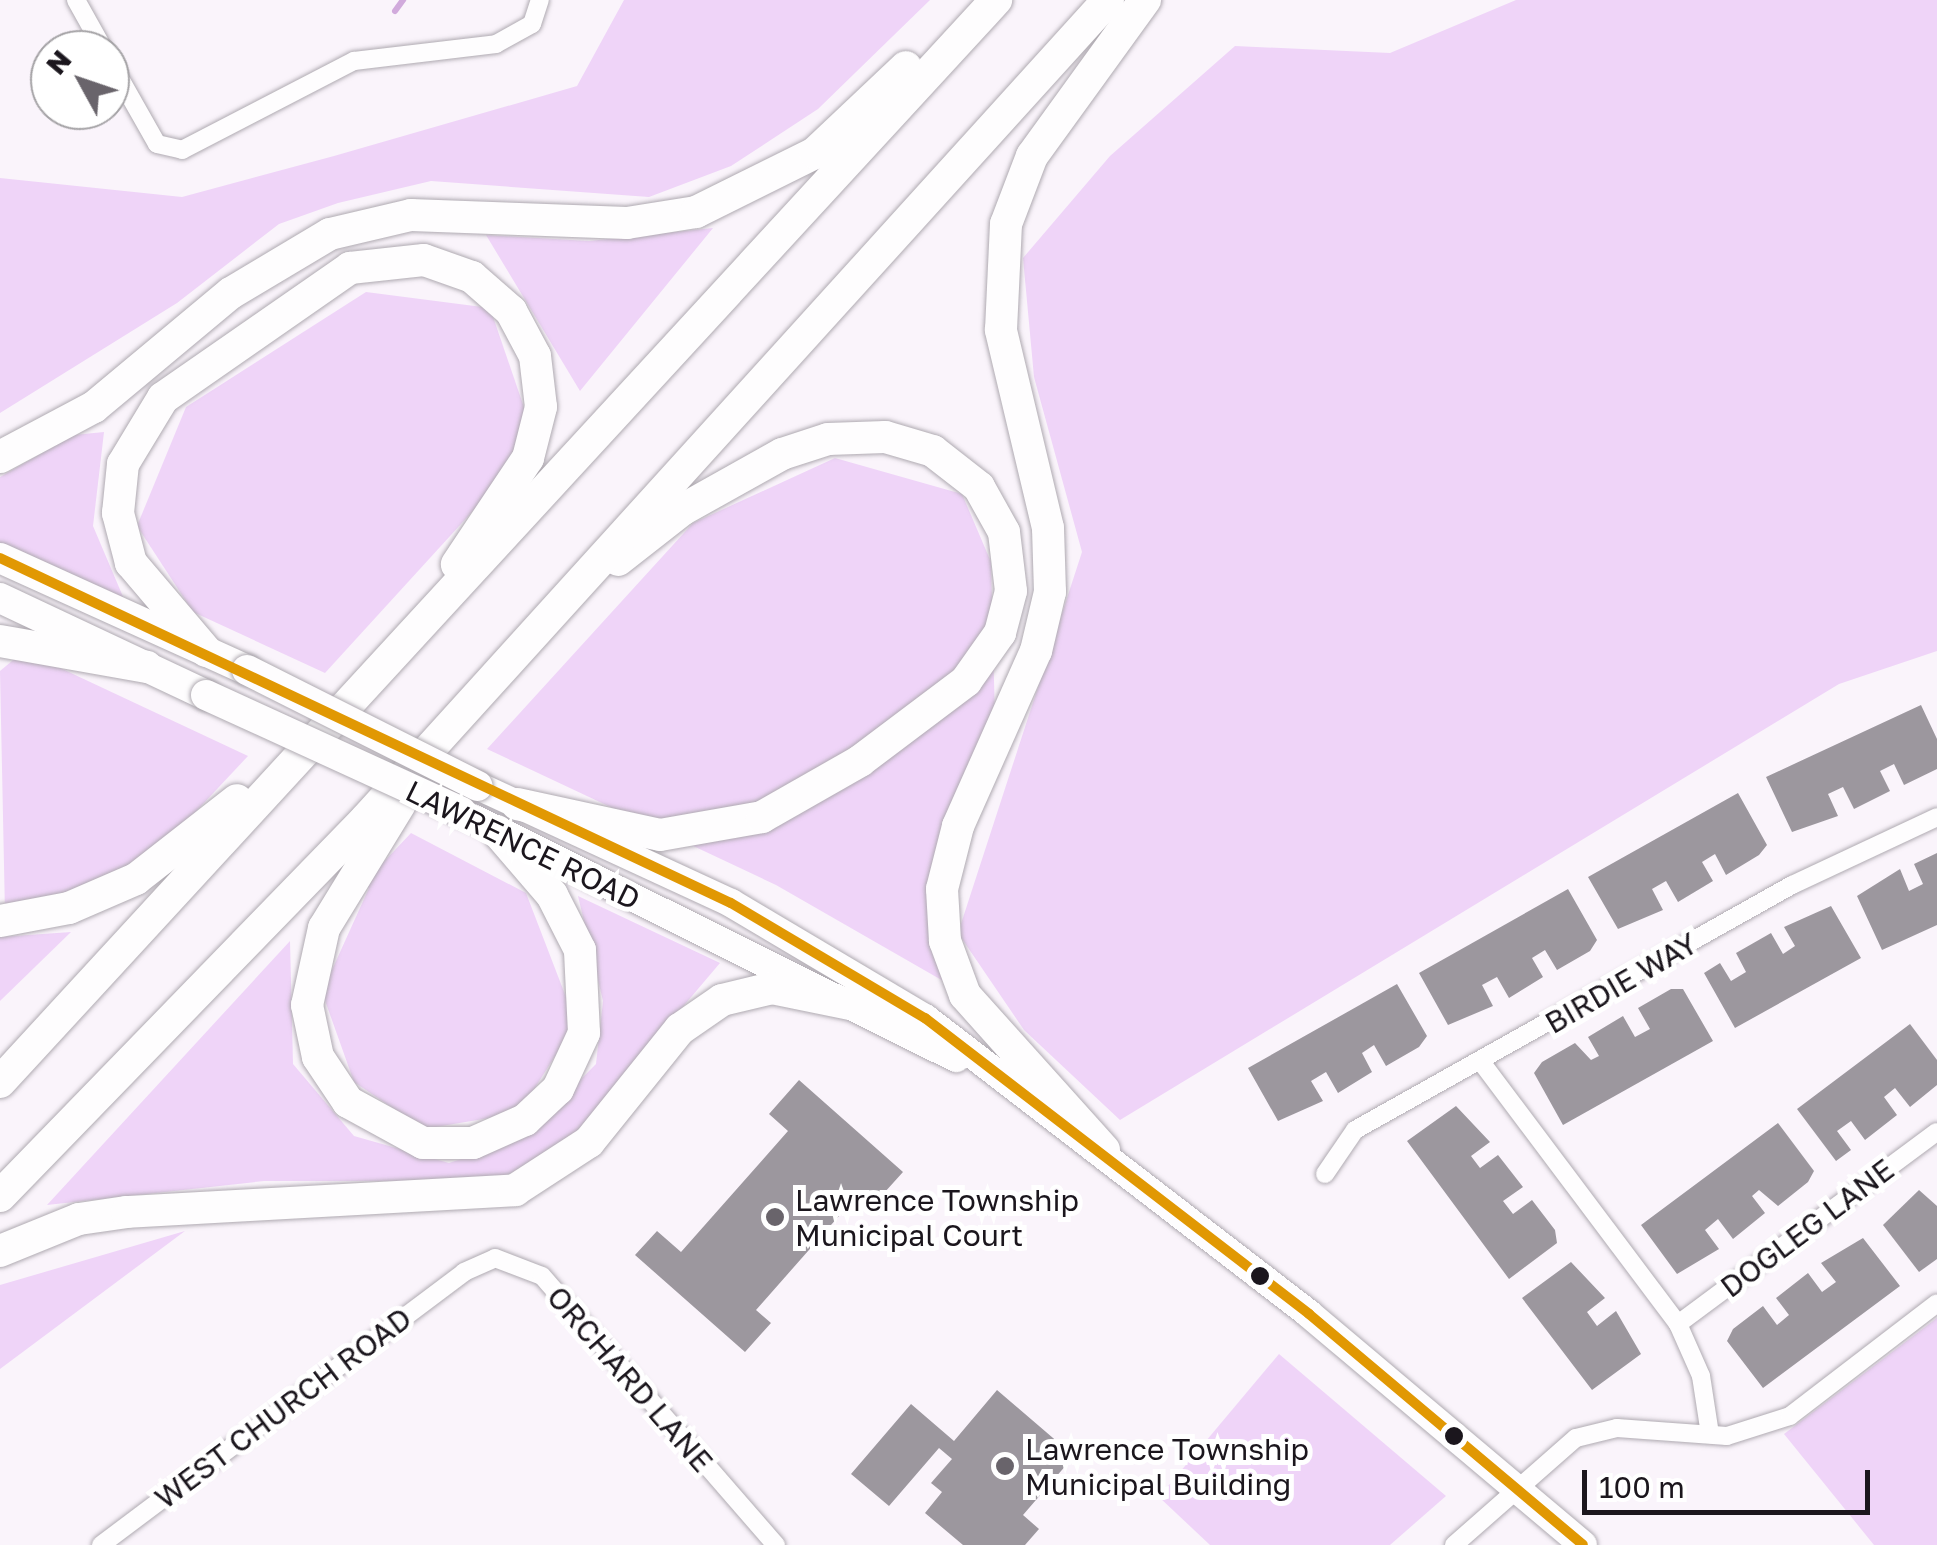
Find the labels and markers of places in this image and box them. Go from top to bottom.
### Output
place label: Lawrence Township Municipal Court [795,1182,1079,1252]
marker: Lawrence Township Municipal Court [764,1206,786,1228]
unlabelled marker [1250,1266,1270,1286]
unlabelled marker [1444,1426,1464,1446]
place label: Lawrence Township Municipal Building [1025,1431,1309,1502]
marker: Lawrence Township Municipal Building [994,1455,1016,1477]

